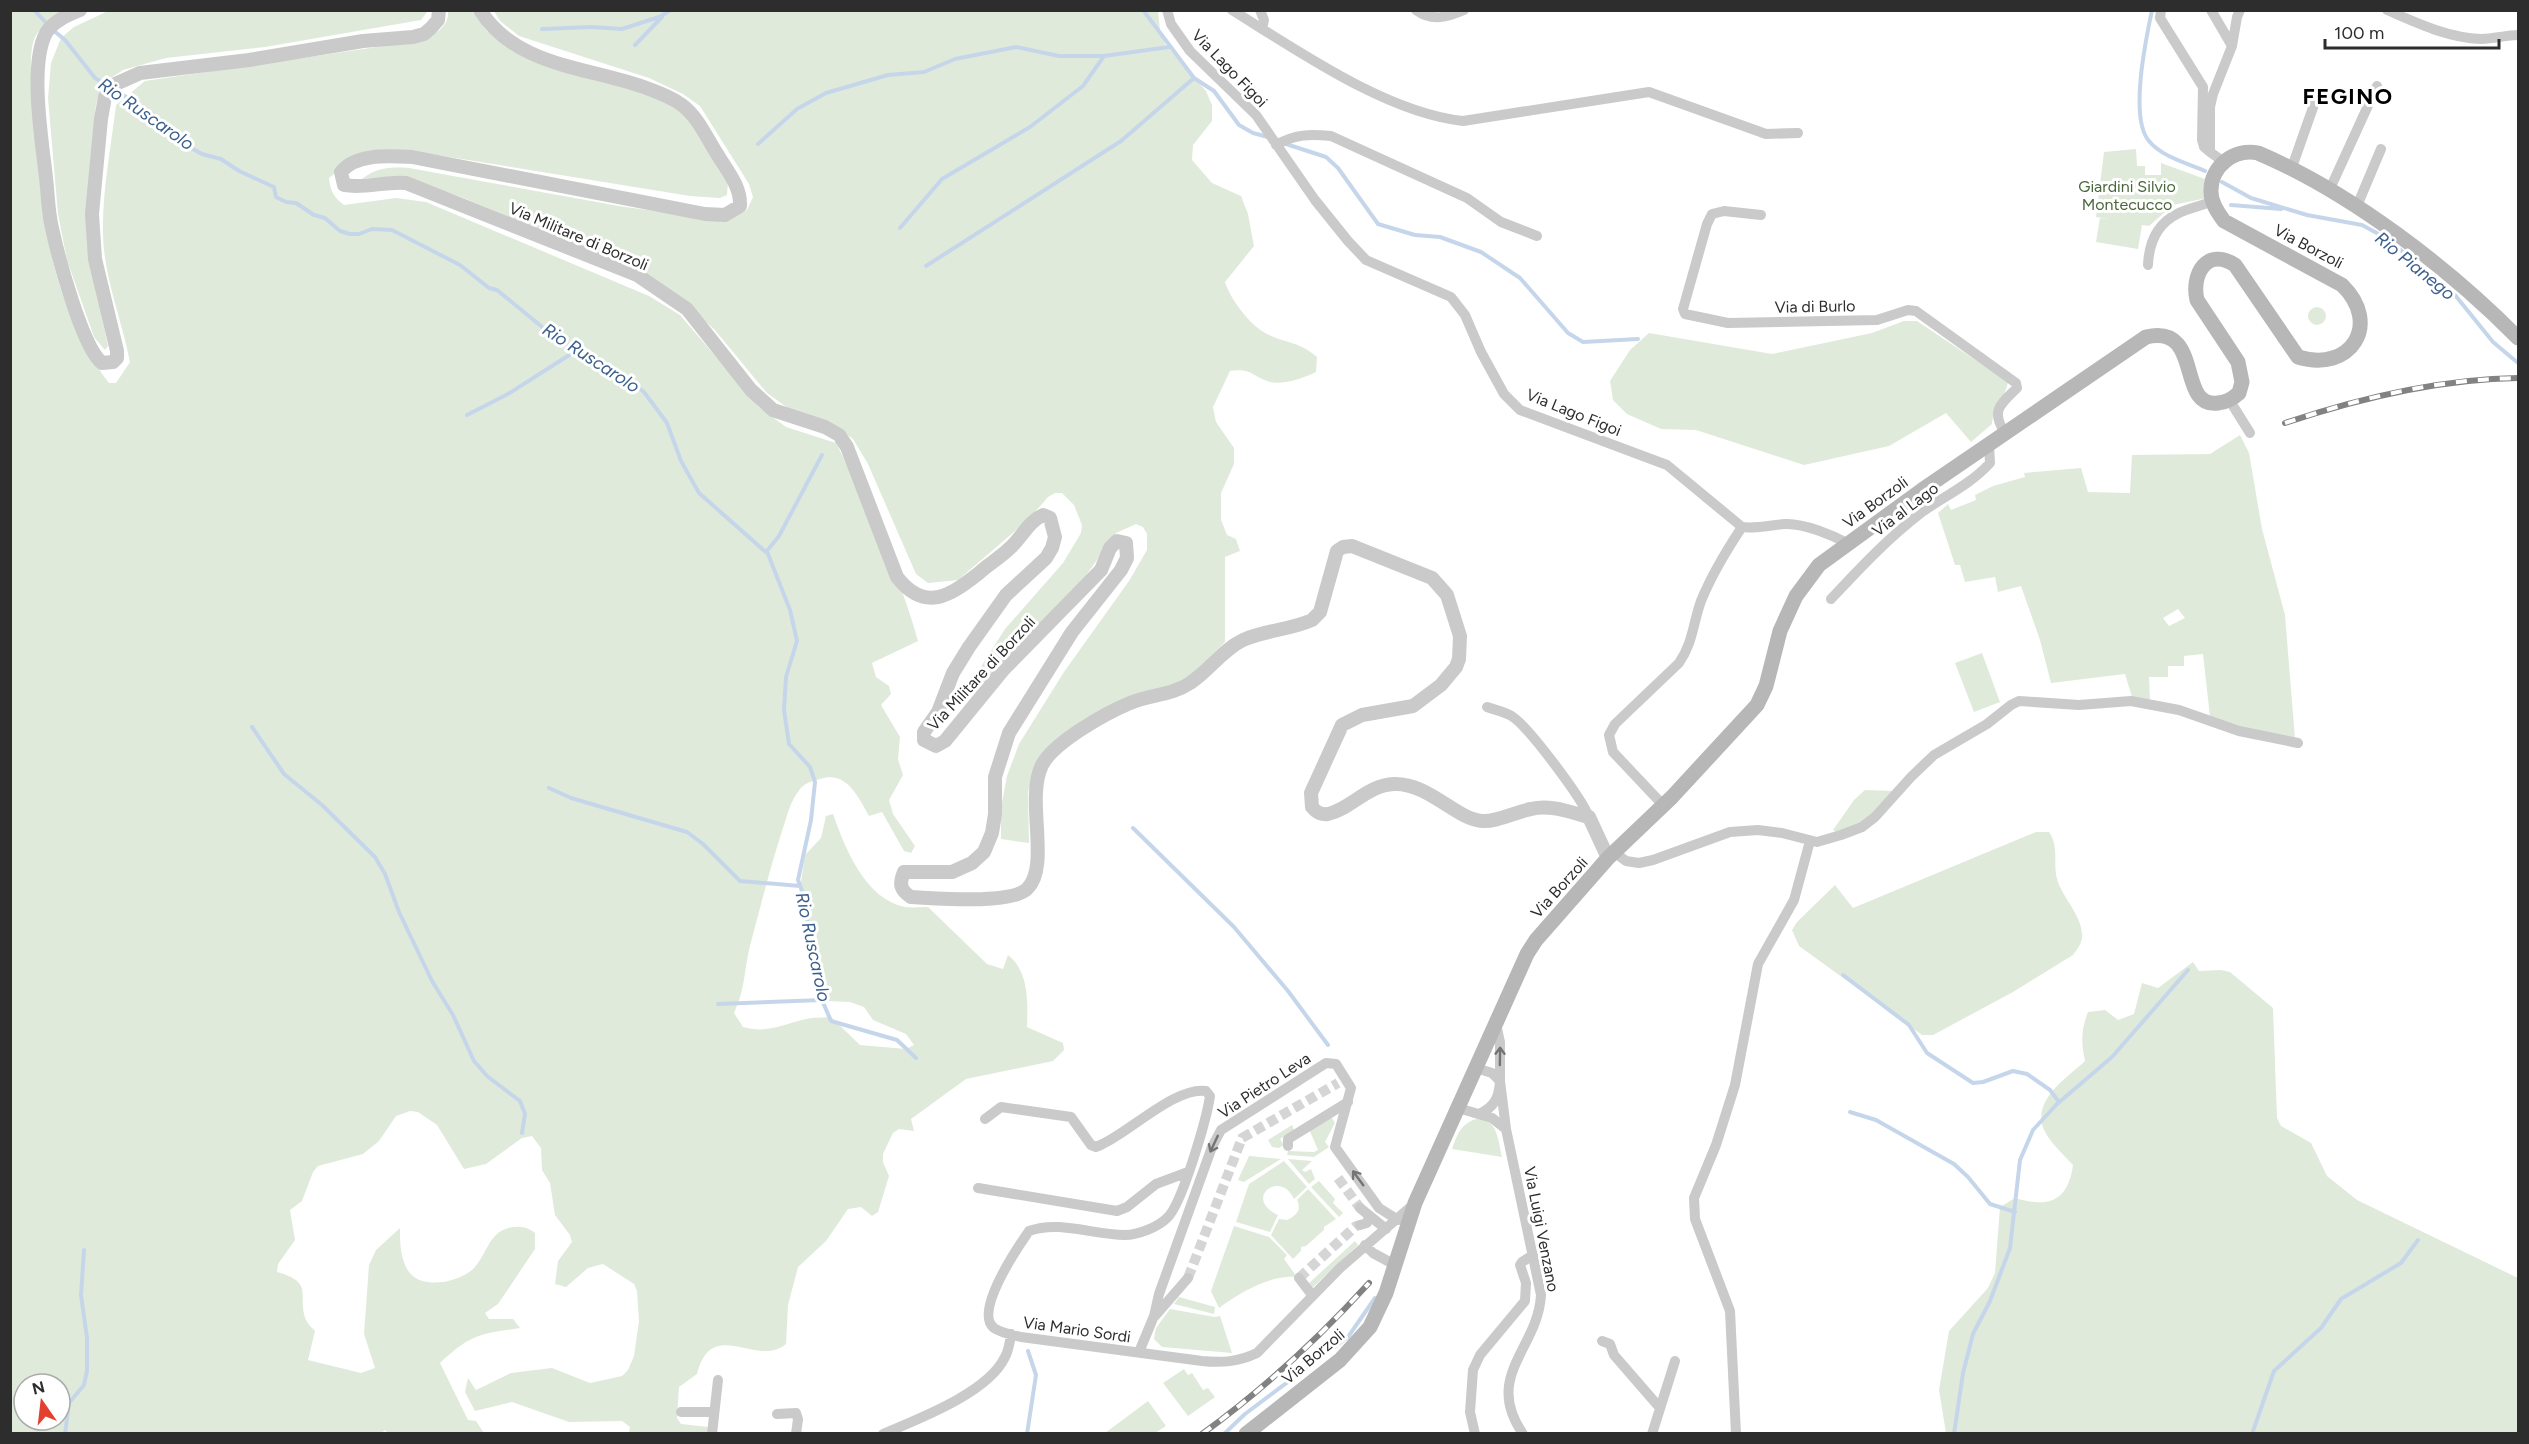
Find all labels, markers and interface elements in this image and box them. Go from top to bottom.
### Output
scale bar [2325,12,2499,50]
text: 100 m [2334,22,2384,44]
street label: Via Lago Figoi [1188,25,1271,111]
water label: Rio Ruscarolo [94,73,198,155]
district label: FEGINO [2303,83,2394,110]
park label: Giardini Silvio Montecucco [2078,177,2176,214]
street label: Via Militare di Borzoli [506,199,651,274]
street label: Via Borzoli [2271,220,2347,273]
water label: Rio Pianego [2371,227,2459,305]
street label: Via di Burlo [1774,296,1856,317]
water label: Rio Ruscarolo [538,318,644,398]
street label: Via Lago Figoi [1524,385,1624,440]
street label: Via Borzoli [1839,472,1912,532]
street label: Via al Lago [1869,478,1942,540]
street label: Via Militare di Borzoli [923,612,1039,735]
street label: Via Borzoli [1527,853,1592,922]
water label: Rio Ruscarolo [791,890,835,1004]
one-way arrow [1494,1046,1506,1066]
street label: Via Pietro Leva [1214,1048,1314,1122]
one-way arrow [1208,1134,1220,1152]
street label: Via Luigi Venzano [1520,1165,1563,1293]
one-way arrow [1352,1171,1364,1187]
street label: Via Mario Sordi [1022,1313,1132,1346]
street label: Via Borzoli [1278,1325,1348,1388]
north arrow [12,1372,72,1432]
text: N [30,1377,47,1399]

